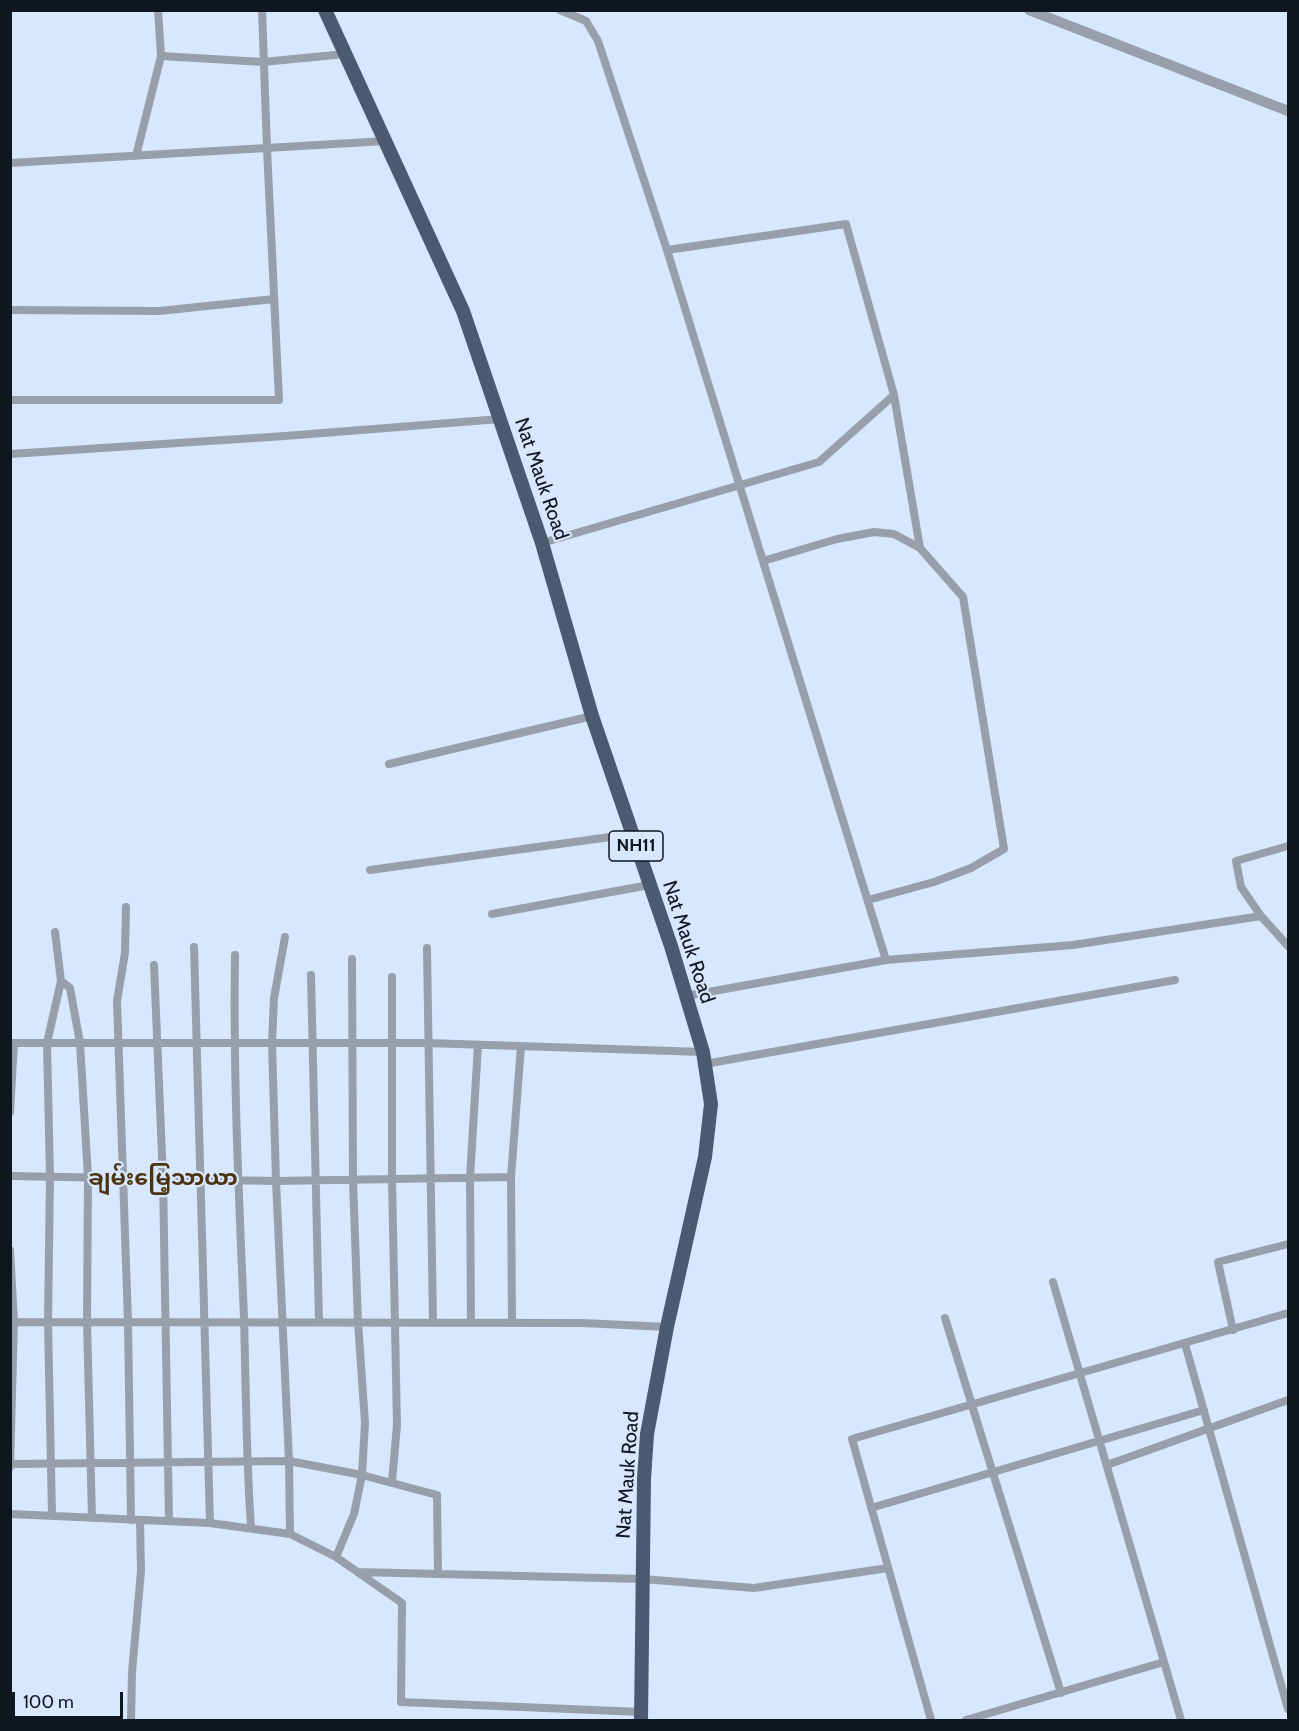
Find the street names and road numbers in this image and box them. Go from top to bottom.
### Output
street label: Nat Mauk Road [509,415,573,543]
road number: NH11 [609,831,663,861]
street label: Nat Mauk Road [657,878,719,1006]
street label: Nat Mauk Road [612,1411,644,1539]

